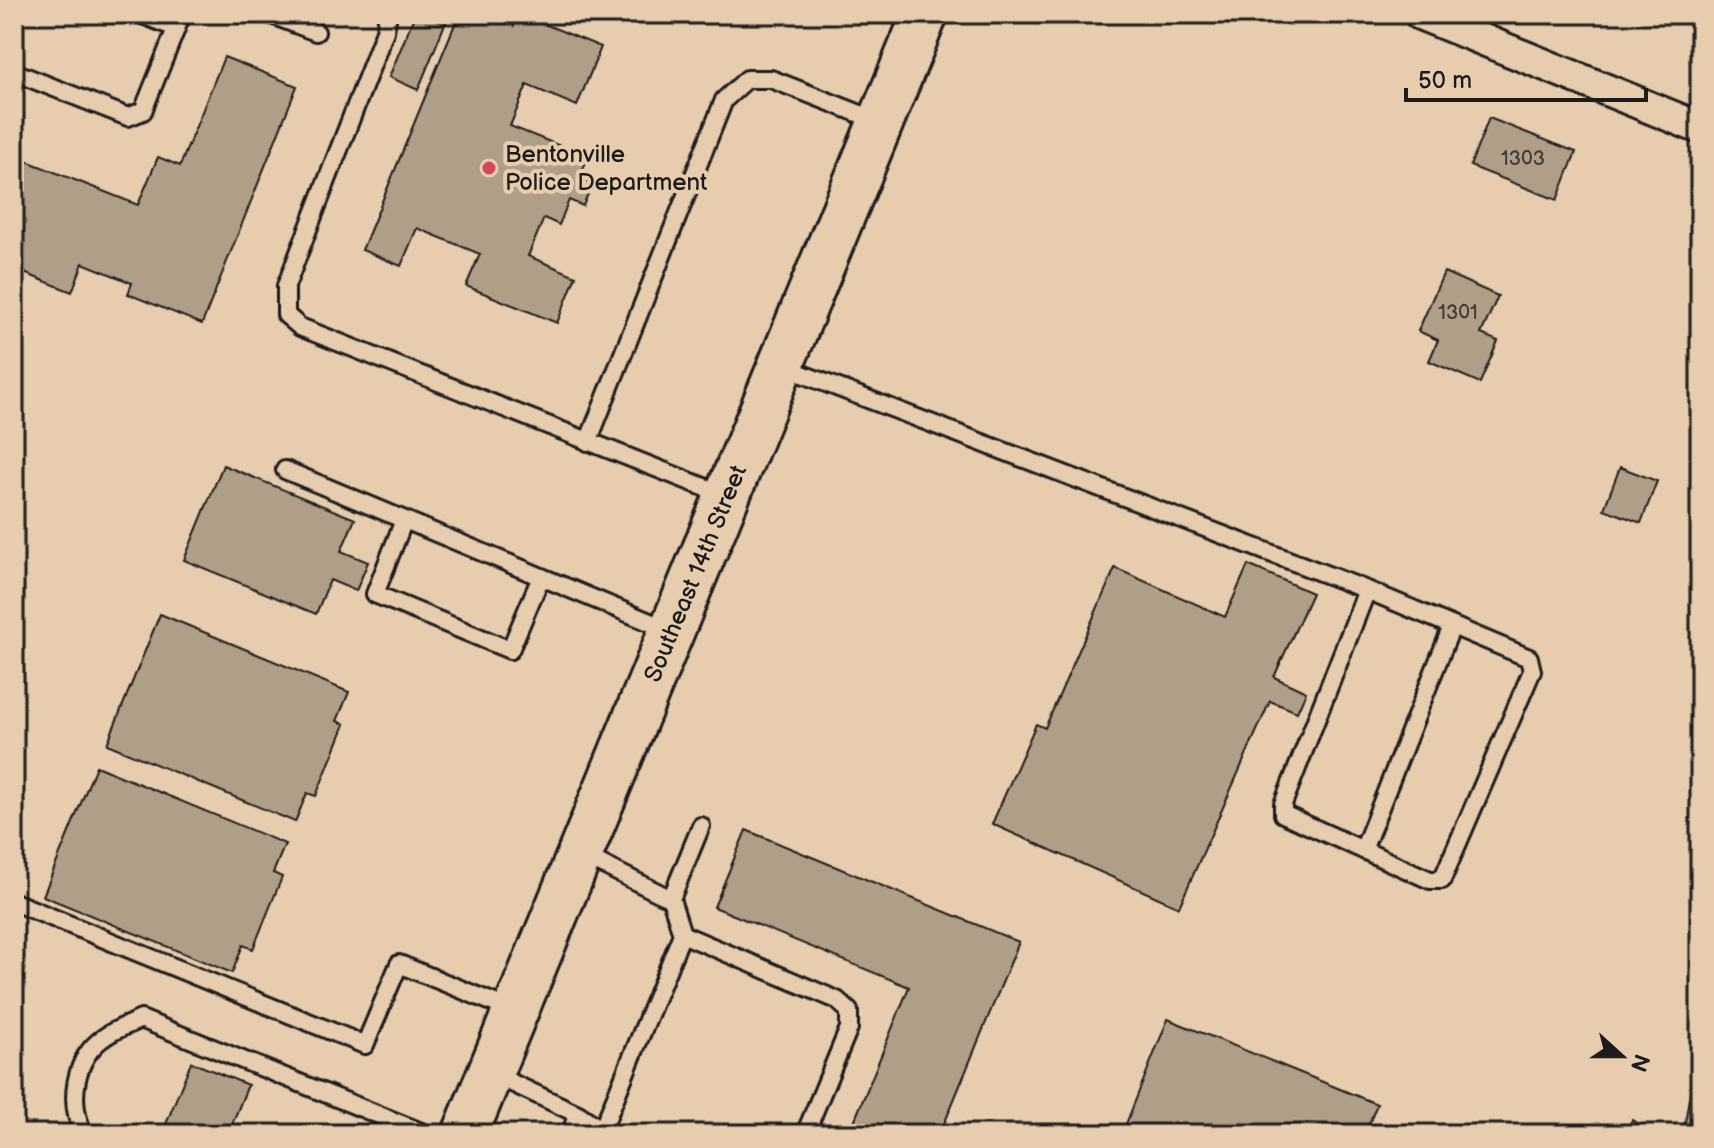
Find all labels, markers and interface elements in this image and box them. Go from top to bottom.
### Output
scale bar [1406,52,1646,102]
text: 50 m [1418,66,1472,95]
place label: Bentonville Police Department [505,140,708,197]
house number: 1303 [1501,147,1545,171]
marker: Bentonville Police Department [480,159,498,177]
house number: 1301 [1438,301,1478,325]
street label: Southeast 14th Street [638,460,753,686]
north arrow [1582,1016,1662,1096]
text: N [1624,1050,1655,1075]

